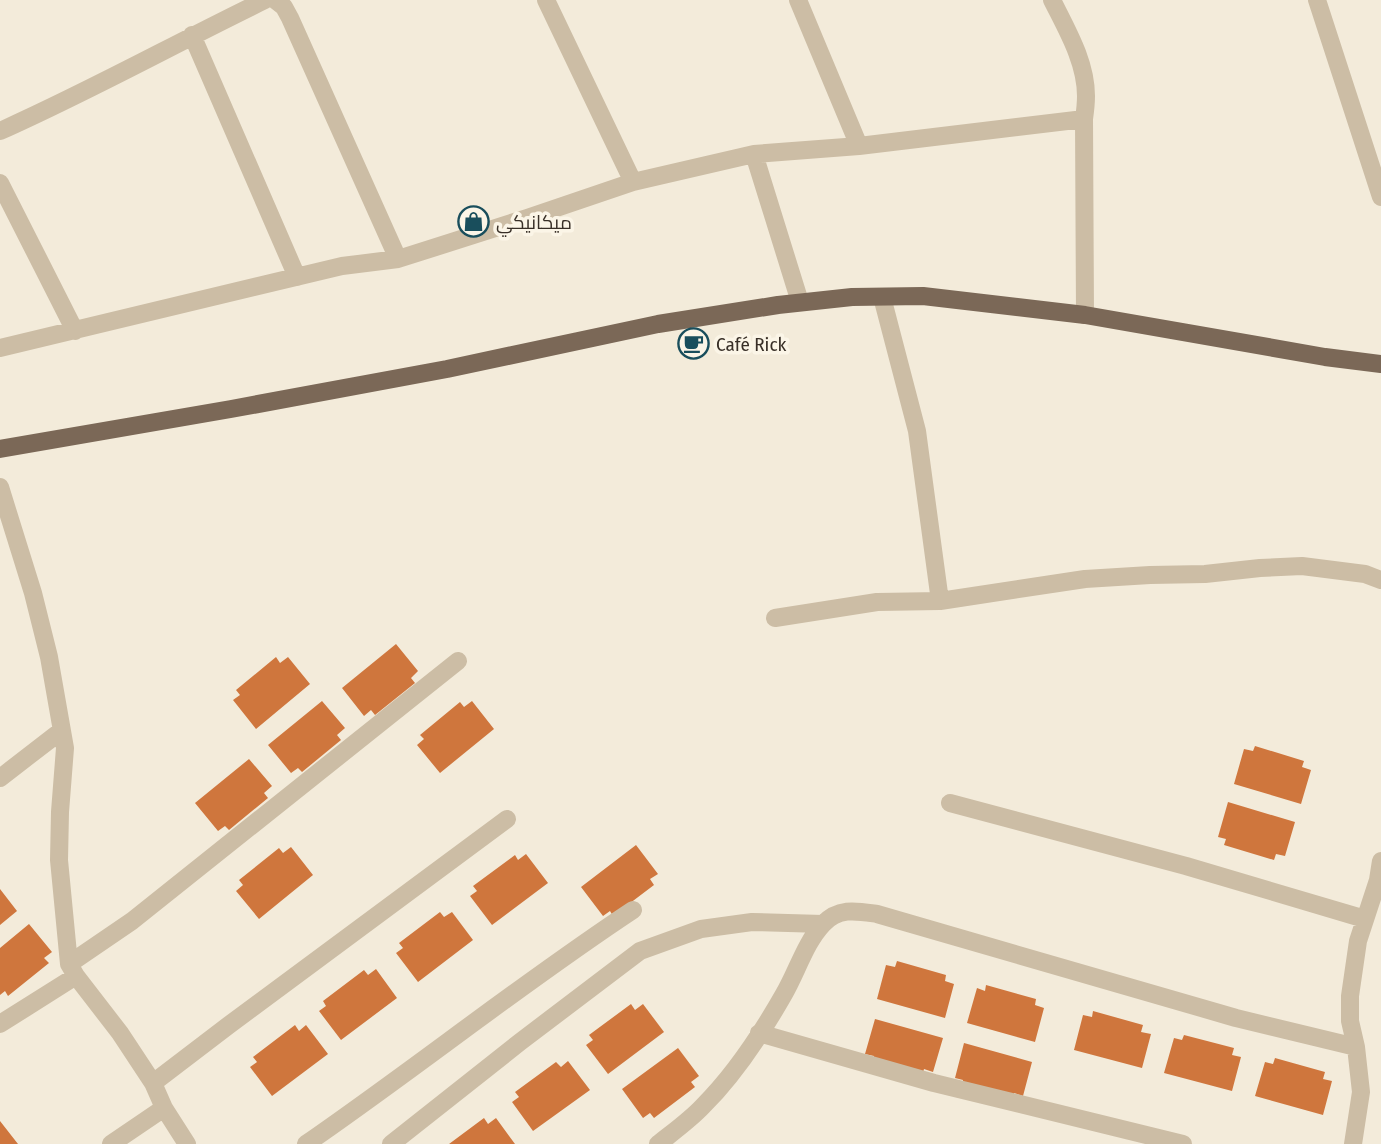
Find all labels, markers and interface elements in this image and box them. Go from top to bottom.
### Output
shop icon: ميكانيكي [456,205,490,239]
place label: ميكانيكي [496,211,572,237]
cafe icon: Café Rick [676,327,710,361]
place label: Café Rick [716,333,787,356]

